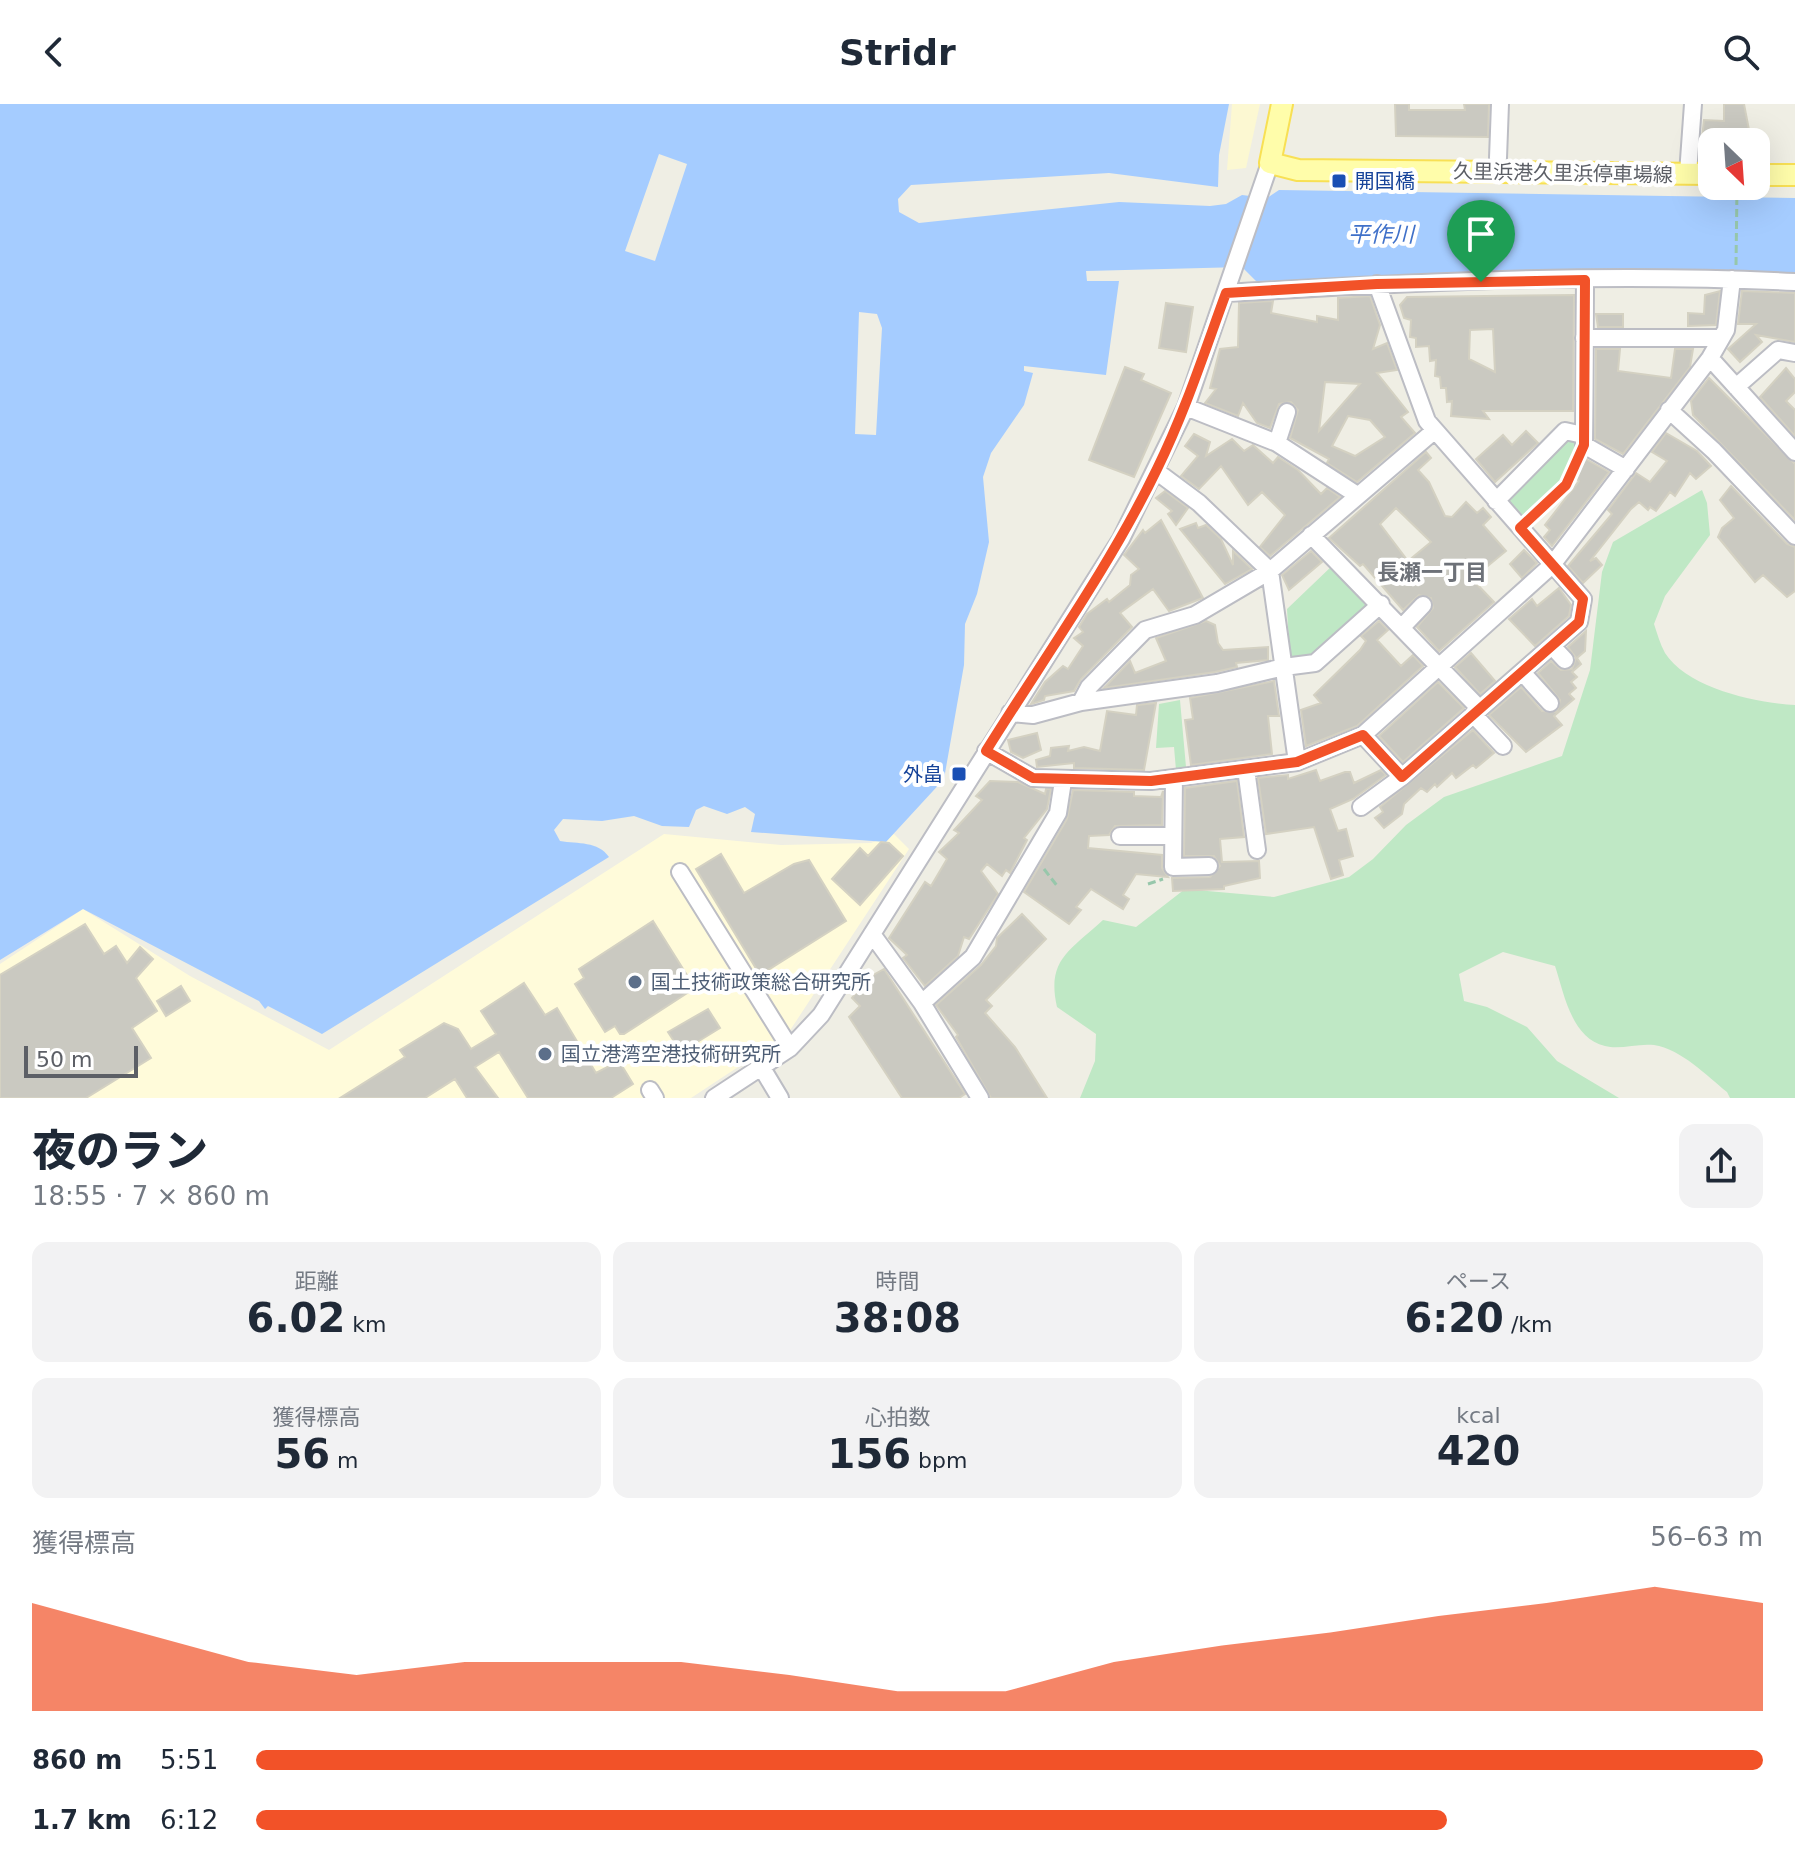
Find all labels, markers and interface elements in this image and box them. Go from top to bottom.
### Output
icon: back [32,30,76,74]
icon: search [1719,30,1763,74]
text: Stridr [839,32,956,73]
north arrow [1698,128,1770,200]
map controls [1698,128,1770,200]
street label: 久里浜港久里浜停車場線 [1453,159,1673,187]
place label: 開国橋 [1355,169,1415,193]
marker: 開国橋 [1330,172,1348,190]
pin [1447,200,1515,282]
icon: arrive [1459,212,1503,256]
water label: 平作川 [1348,222,1416,247]
district label: 長瀬一丁目 [1377,560,1487,585]
place label: 外畠 [903,762,943,786]
marker: 外畠 [950,765,968,783]
place label: 国土技術政策総合研究所 [651,970,871,994]
marker: 国土技術政策総合研究所 [626,973,644,991]
scale bar [24,1042,138,1078]
place label: 国立港湾空港技術研究所 [561,1042,781,1066]
marker: 国立港湾空港技術研究所 [536,1045,554,1063]
text: 50 m [36,1047,92,1072]
button: share [1679,1124,1763,1208]
text: 夜のラン [32,1125,208,1176]
text: 18:55 · 7 × 860 m [32,1181,270,1211]
text: 距離 [294,1269,339,1294]
text: 時間 [875,1269,920,1294]
text: ペース [1446,1269,1511,1294]
text: 6.02 [247,1295,345,1341]
text: 38:08 [834,1295,961,1341]
text: 6:20 [1404,1295,1504,1341]
text: km [345,1312,386,1337]
text: /km [1504,1312,1553,1337]
text: kcal [1456,1403,1501,1428]
text: 獲得標高 [272,1405,361,1430]
text: 心拍数 [864,1405,931,1430]
text: 420 [1437,1428,1520,1474]
text: 56 [274,1431,330,1477]
text: 156 [828,1431,911,1477]
text: m [330,1448,359,1473]
text: bpm [911,1448,967,1473]
text: 56–63 m [1650,1522,1763,1552]
text: 獲得標高 [32,1528,136,1558]
text: 860 m [32,1745,122,1775]
text: 5:51 [160,1745,218,1775]
text: 1.7 km [32,1805,132,1835]
text: 6:12 [160,1805,218,1835]

